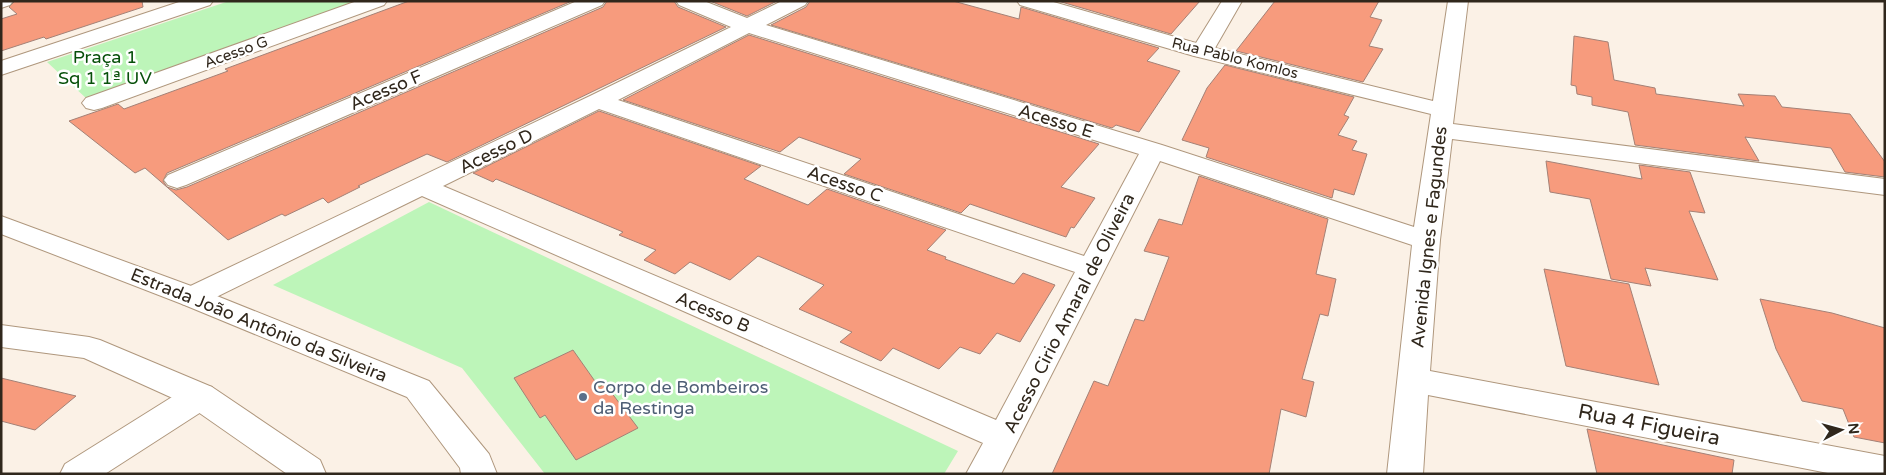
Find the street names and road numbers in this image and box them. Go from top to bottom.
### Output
street label: Acesso G [202,32,270,72]
street label: Rua Pablo Komlos [1170,34,1300,82]
street label: Acesso F [346,65,426,115]
street label: Acesso E [1016,99,1096,143]
street label: Acesso D [456,124,536,178]
street label: Avenida Ignes e Fagundes [1406,125,1452,349]
street label: Acesso C [804,161,886,207]
street label: Acesso Cirio Amaral de Oliveira [999,189,1139,437]
street label: Estrada João Antônio da Silveira [127,263,391,387]
street label: Acesso B [673,287,753,337]
street label: Rua 4 Figueira [1576,399,1722,451]

